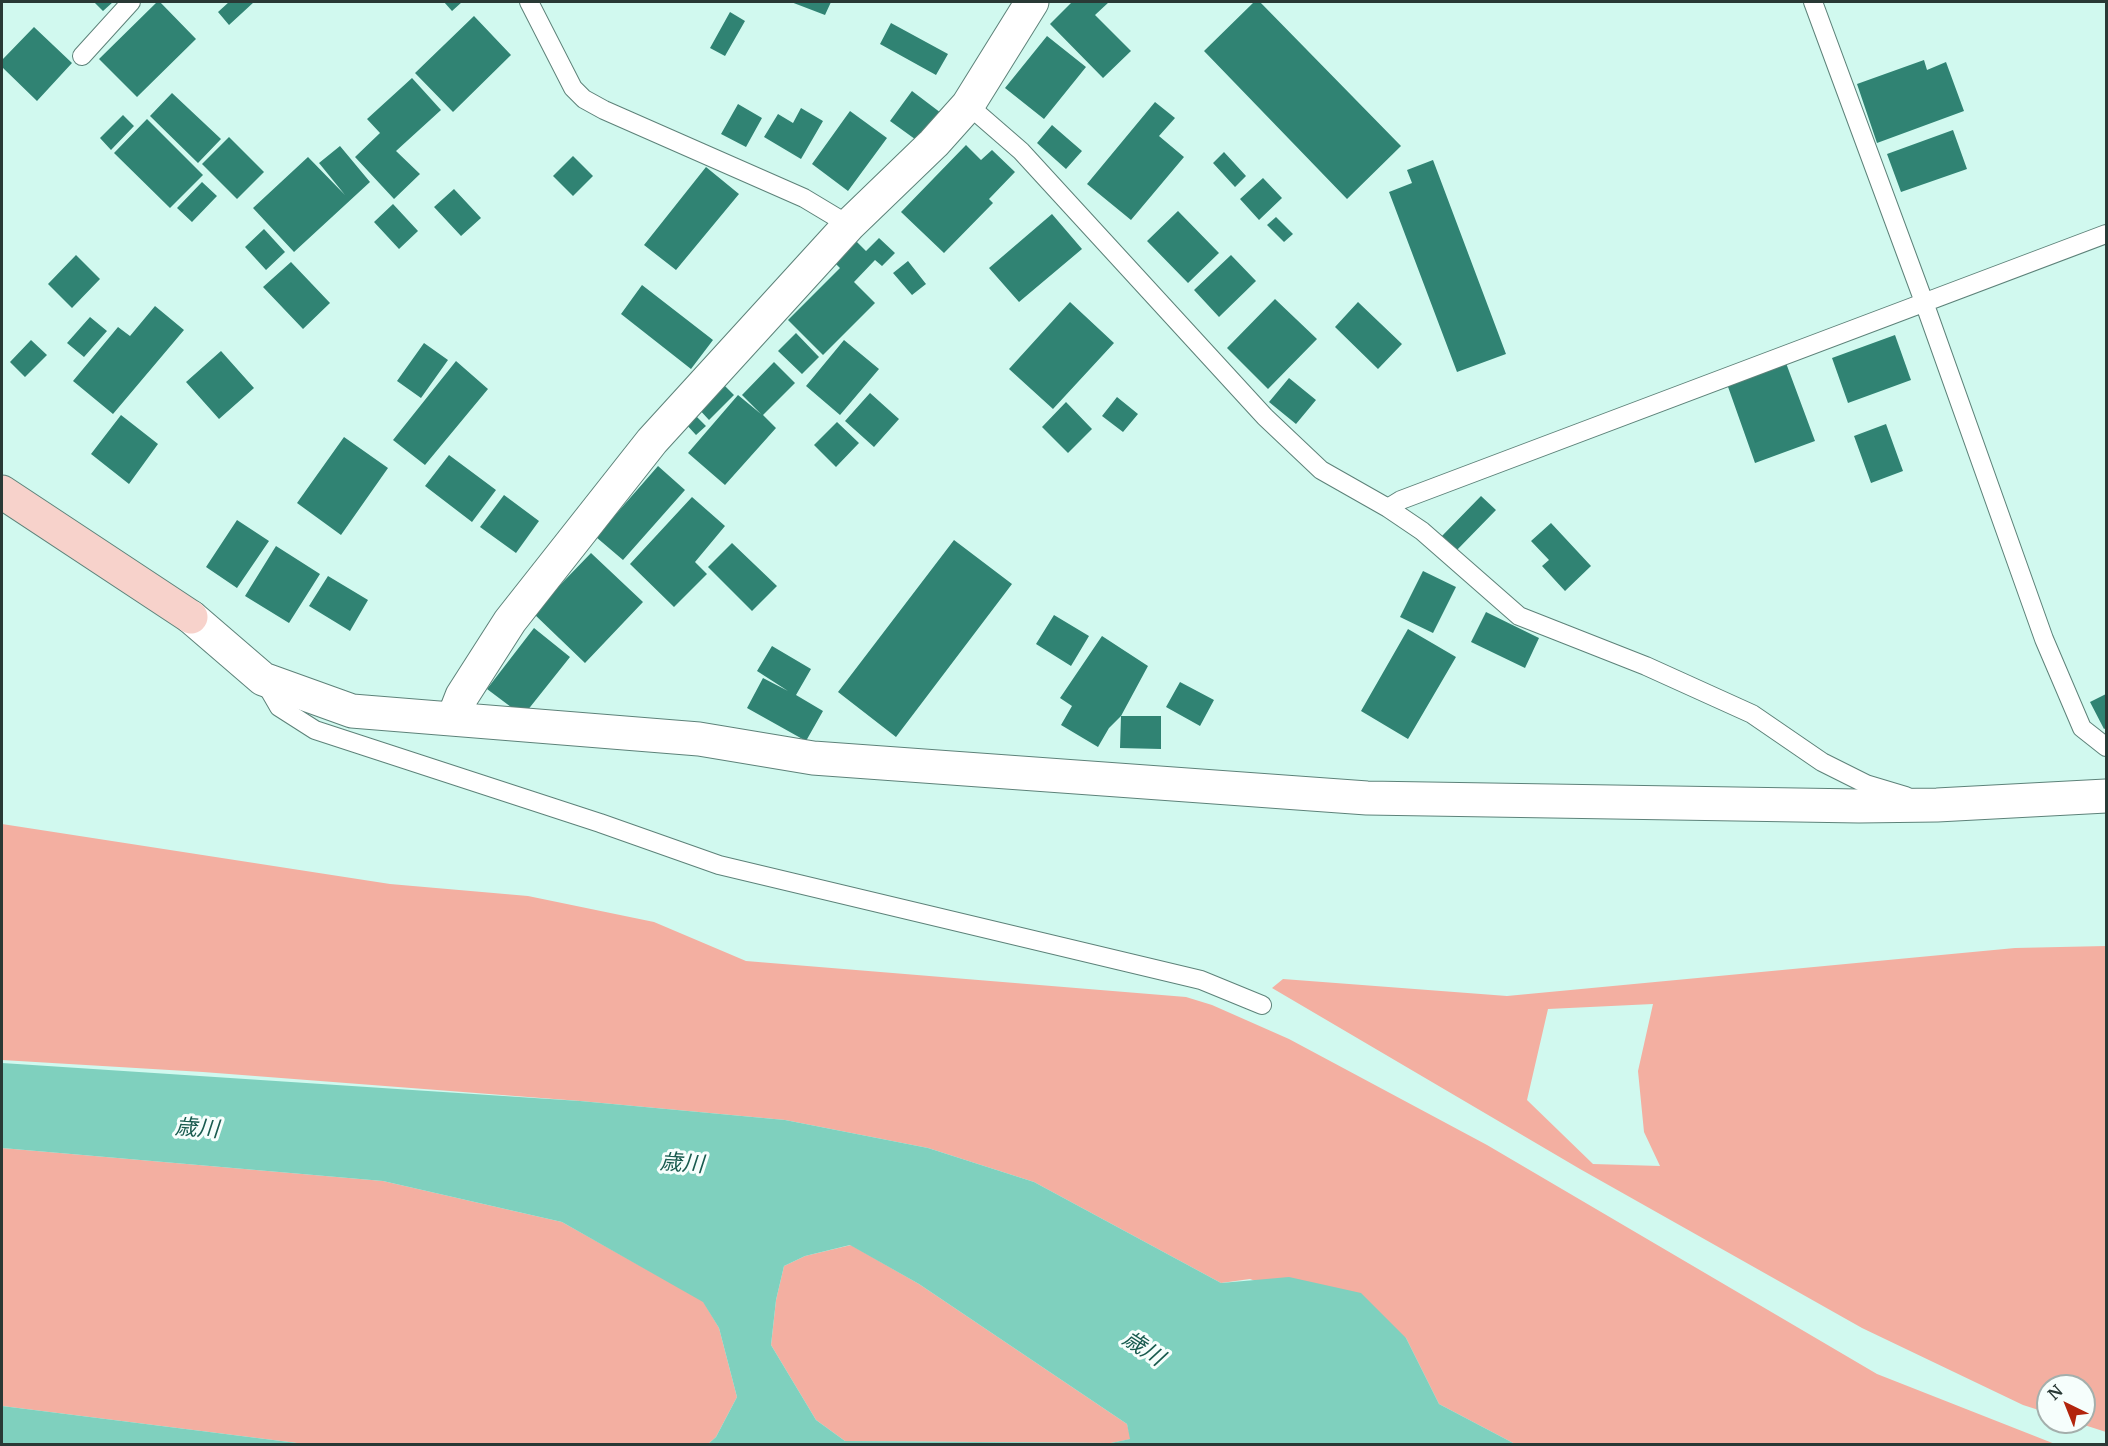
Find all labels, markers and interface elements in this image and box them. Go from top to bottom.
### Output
water label: 歳川 [174,1114,220,1144]
water label: 歳川 [659,1149,705,1179]
water label: 歳川 [1117,1326,1169,1372]
north arrow [2036,1374,2096,1434]
text: N [2044,1381,2067,1404]

